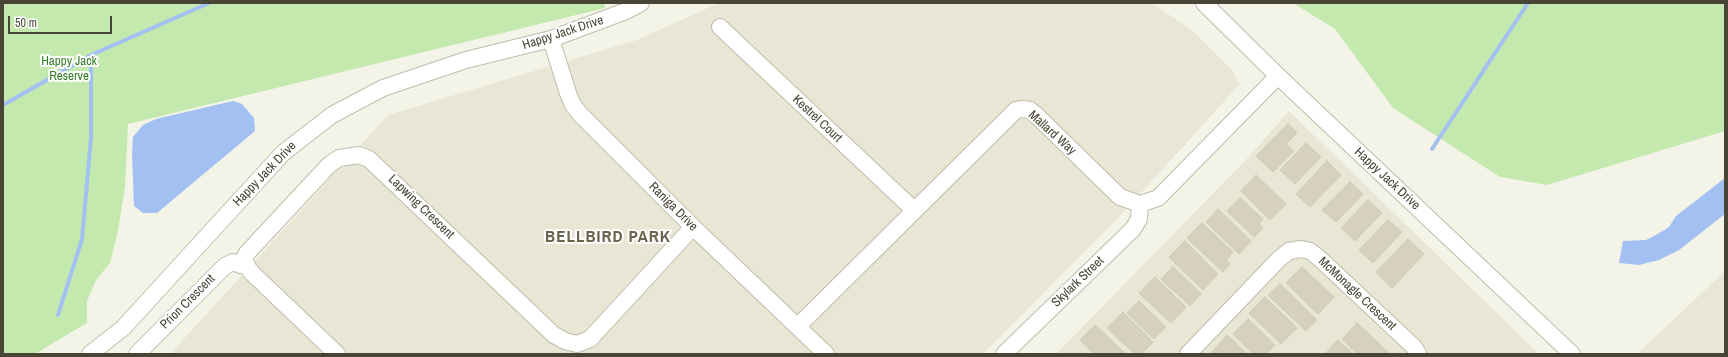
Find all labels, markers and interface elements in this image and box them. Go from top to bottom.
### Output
scale bar [10,8,114,34]
street label: Happy Jack Drive [521,13,605,53]
text: 50 m [15,15,37,31]
park label: Happy Jack Reserve [41,54,97,85]
street label: Kestrel Court [789,92,845,146]
street label: Mallard Way [1025,108,1079,158]
street label: Happy Jack Drive [230,138,300,210]
street label: Happy Jack Drive [1351,145,1423,213]
street label: Lapwing Crescent [385,172,457,242]
street label: Raniga Drive [645,179,701,235]
district label: BELLBIRD PARK [545,227,671,247]
street label: Skylark Street [1049,253,1107,311]
street label: McMonagle Crescent [1315,254,1399,334]
street label: Prion Crescent [157,271,219,333]

